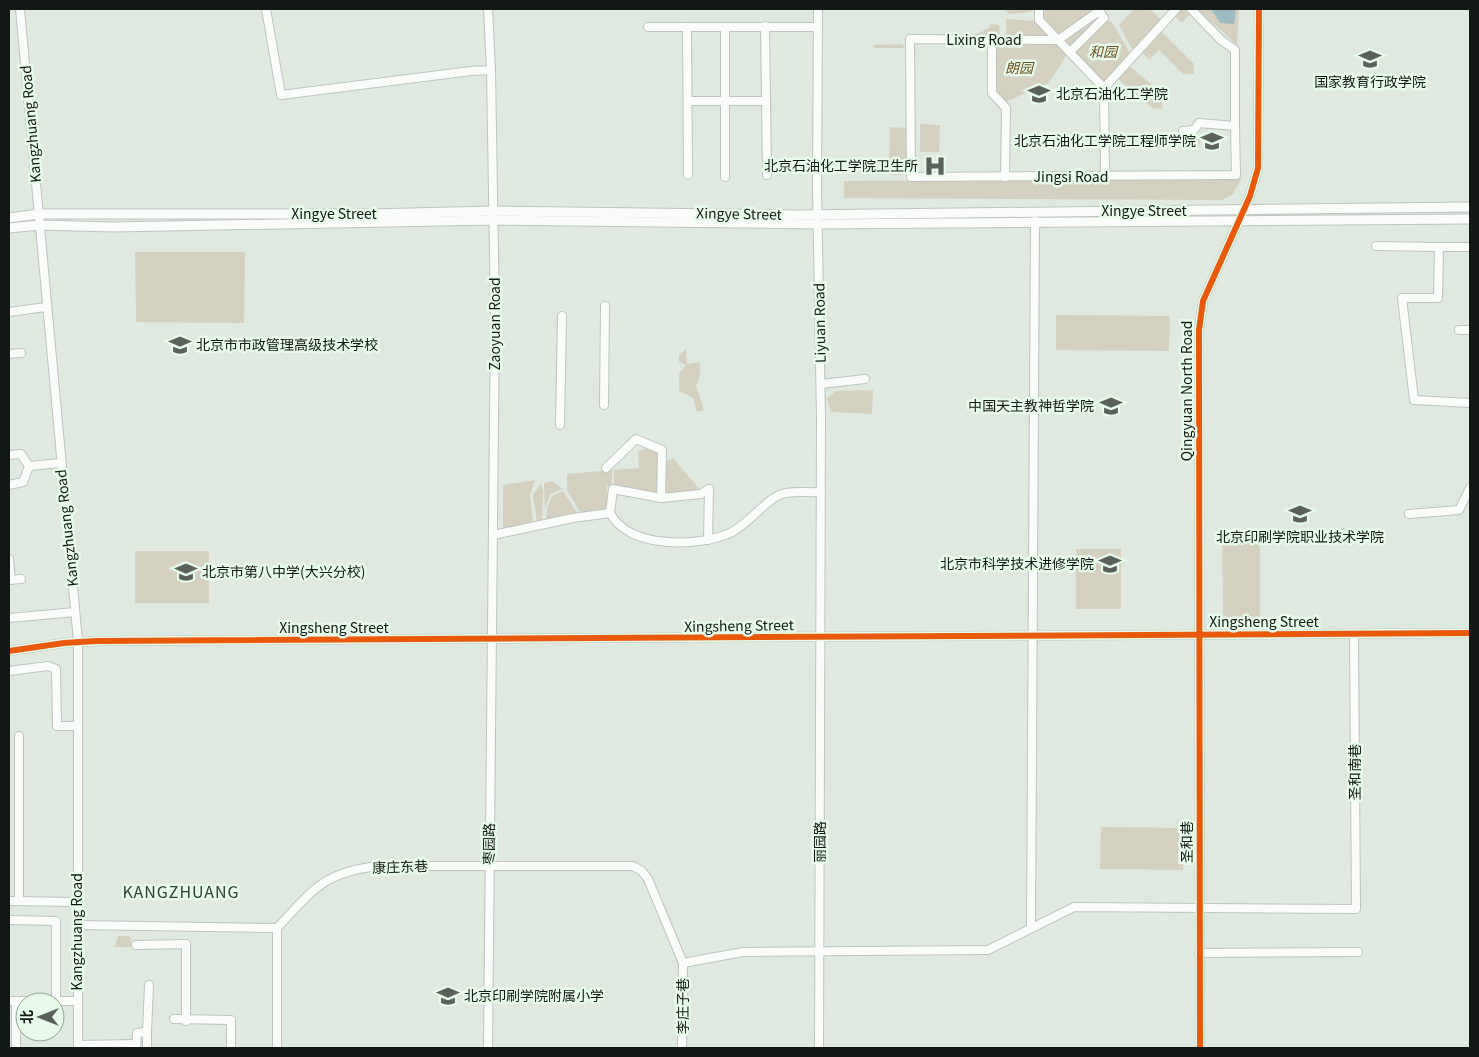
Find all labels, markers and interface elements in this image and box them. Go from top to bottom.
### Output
street label: Lixing Road [946,29,1022,49]
park label: 和园 [1089,41,1119,61]
school or university icon: 国家教育行政学院 [1357,46,1383,72]
park label: 朗园 [1005,57,1035,77]
street label: Kangzhuang Road [15,65,45,184]
place label: 国家教育行政学院 [1314,71,1426,91]
school or university icon: 北京石油化工学院 [1026,81,1052,107]
place label: 北京石油化工学院 [1056,83,1168,103]
school or university icon: 北京石油化工学院工程师学院 [1199,128,1225,154]
place label: 北京石油化工学院工程师学院 [1014,130,1196,150]
hospital icon: 北京石油化工学院卫生所 [922,153,948,179]
place label: 北京石油化工学院卫生所 [764,155,918,175]
street label: Jingsi Road [1034,166,1108,186]
street label: Xingye Street [1101,200,1188,220]
street label: Xingye Street [696,202,783,224]
street label: Xingye Street [291,203,378,223]
street label: Zaoyuan Road [484,277,504,371]
street label: Liyuan Road [808,283,830,363]
street label: Qingyuan North Road [1176,321,1196,461]
school or university icon: 北京市市政管理高级技术学校 [167,332,193,358]
place label: 北京市市政管理高级技术学校 [196,334,378,354]
school or university icon: 中国天主教神哲学院 [1098,393,1124,419]
place label: 中国天主教神哲学院 [968,395,1094,415]
street label: Kangzhuang Road [50,469,82,588]
school or university icon: 北京印刷学院职业技术学院 [1287,501,1313,527]
place label: 北京印刷学院职业技术学院 [1216,526,1384,546]
school or university icon: 北京市科学技术进修学院 [1097,551,1123,577]
place label: 北京市科学技术进修学院 [940,553,1094,573]
school or university icon: 北京市第八中学(大兴分校) [173,559,199,585]
place label: 北京市第八中学(大兴分校) [202,561,365,581]
street label: Xingsheng Street [1209,611,1320,631]
street label: Xingsheng Street [684,614,795,636]
street label: Xingsheng Street [279,617,390,637]
street label: 圣和南巷 [1344,744,1364,800]
street label: 丽园路 [809,821,829,863]
street label: 圣和巷 [1176,821,1196,863]
street label: 枣园路 [478,823,498,865]
street label: 康庄东巷 [372,855,428,877]
street label: Kangzhuang Road [66,873,86,991]
district label: KANGZHUANG [122,879,240,903]
street label: 李庄子巷 [672,978,692,1034]
school or university icon: 北京印刷学院附属小学 [435,983,461,1009]
place label: 北京印刷学院附属小学 [464,985,604,1005]
north arrow [15,992,65,1042]
text: 北 [16,1010,36,1024]

